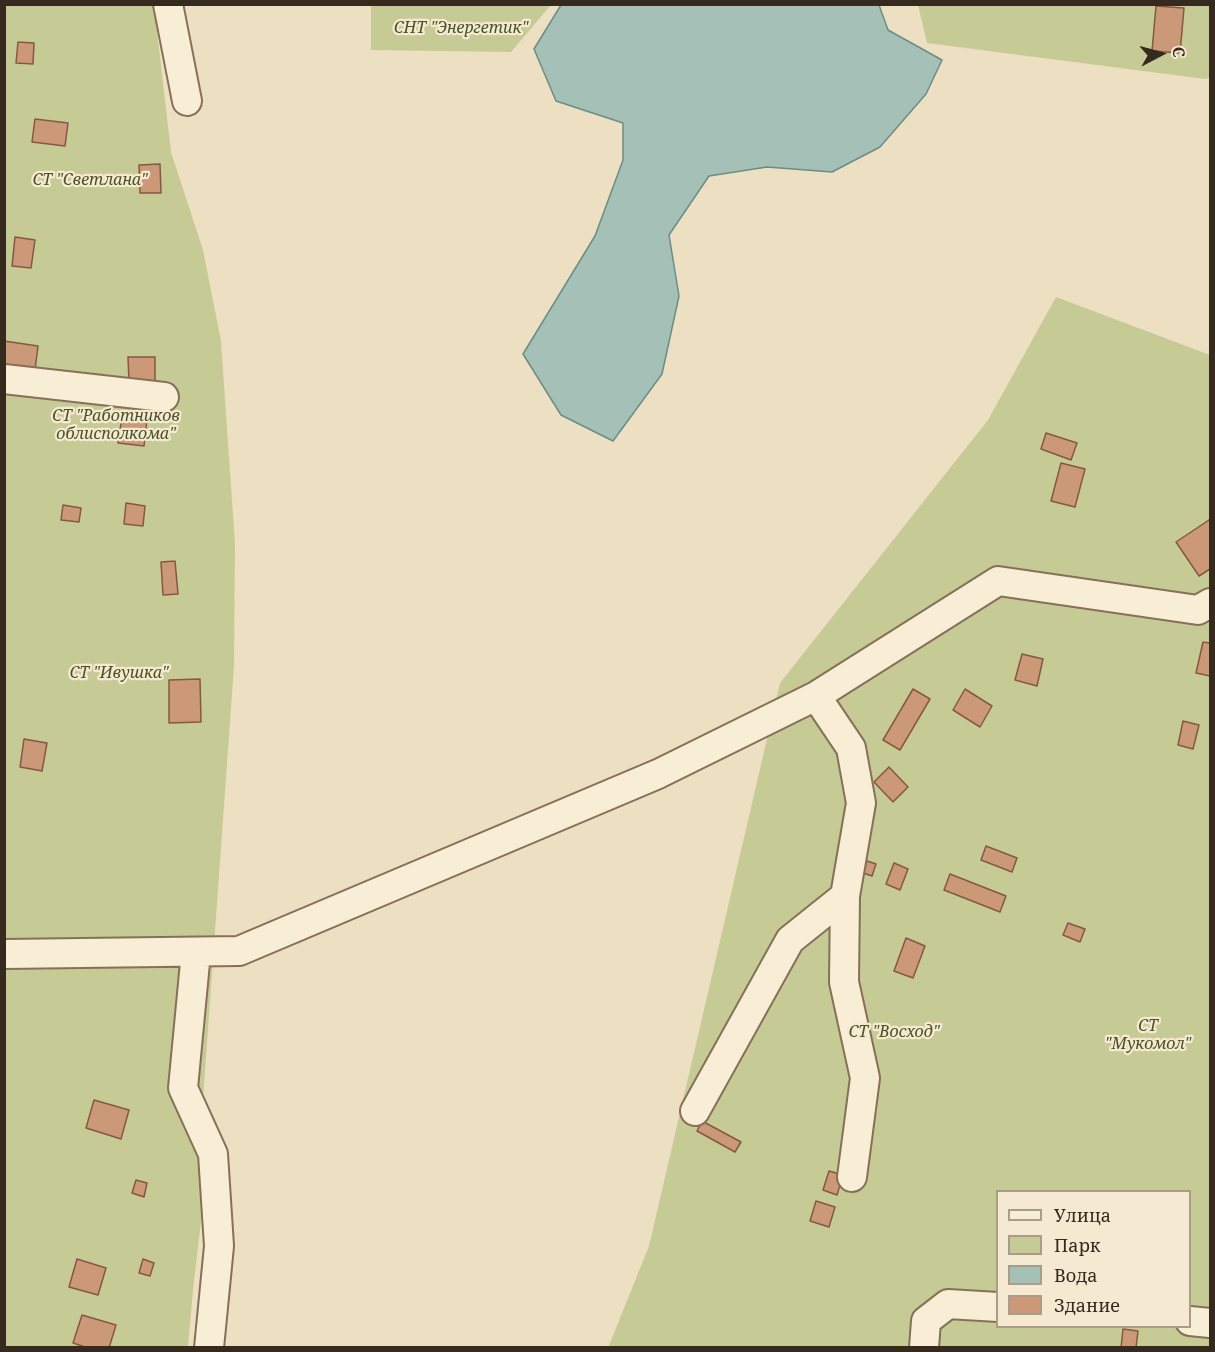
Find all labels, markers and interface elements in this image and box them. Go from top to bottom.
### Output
park label: СНТ "Энергетик" [394,18,528,38]
north arrow [1131,24,1191,84]
text: С [1167,46,1190,59]
park label: СТ "Светлана" [32,170,148,190]
park label: СТ "Работников облисполкома" [52,406,180,444]
park label: СТ "Ивушка" [69,663,169,683]
park label: СТ "Мукомол" [1105,1016,1191,1054]
park label: СТ "Восход" [849,1022,939,1042]
legend [996,1190,1191,1328]
text: Улица [1054,1203,1111,1227]
text: Парк [1054,1233,1101,1257]
text: Вода [1054,1263,1098,1287]
text: Здание [1054,1293,1120,1317]

